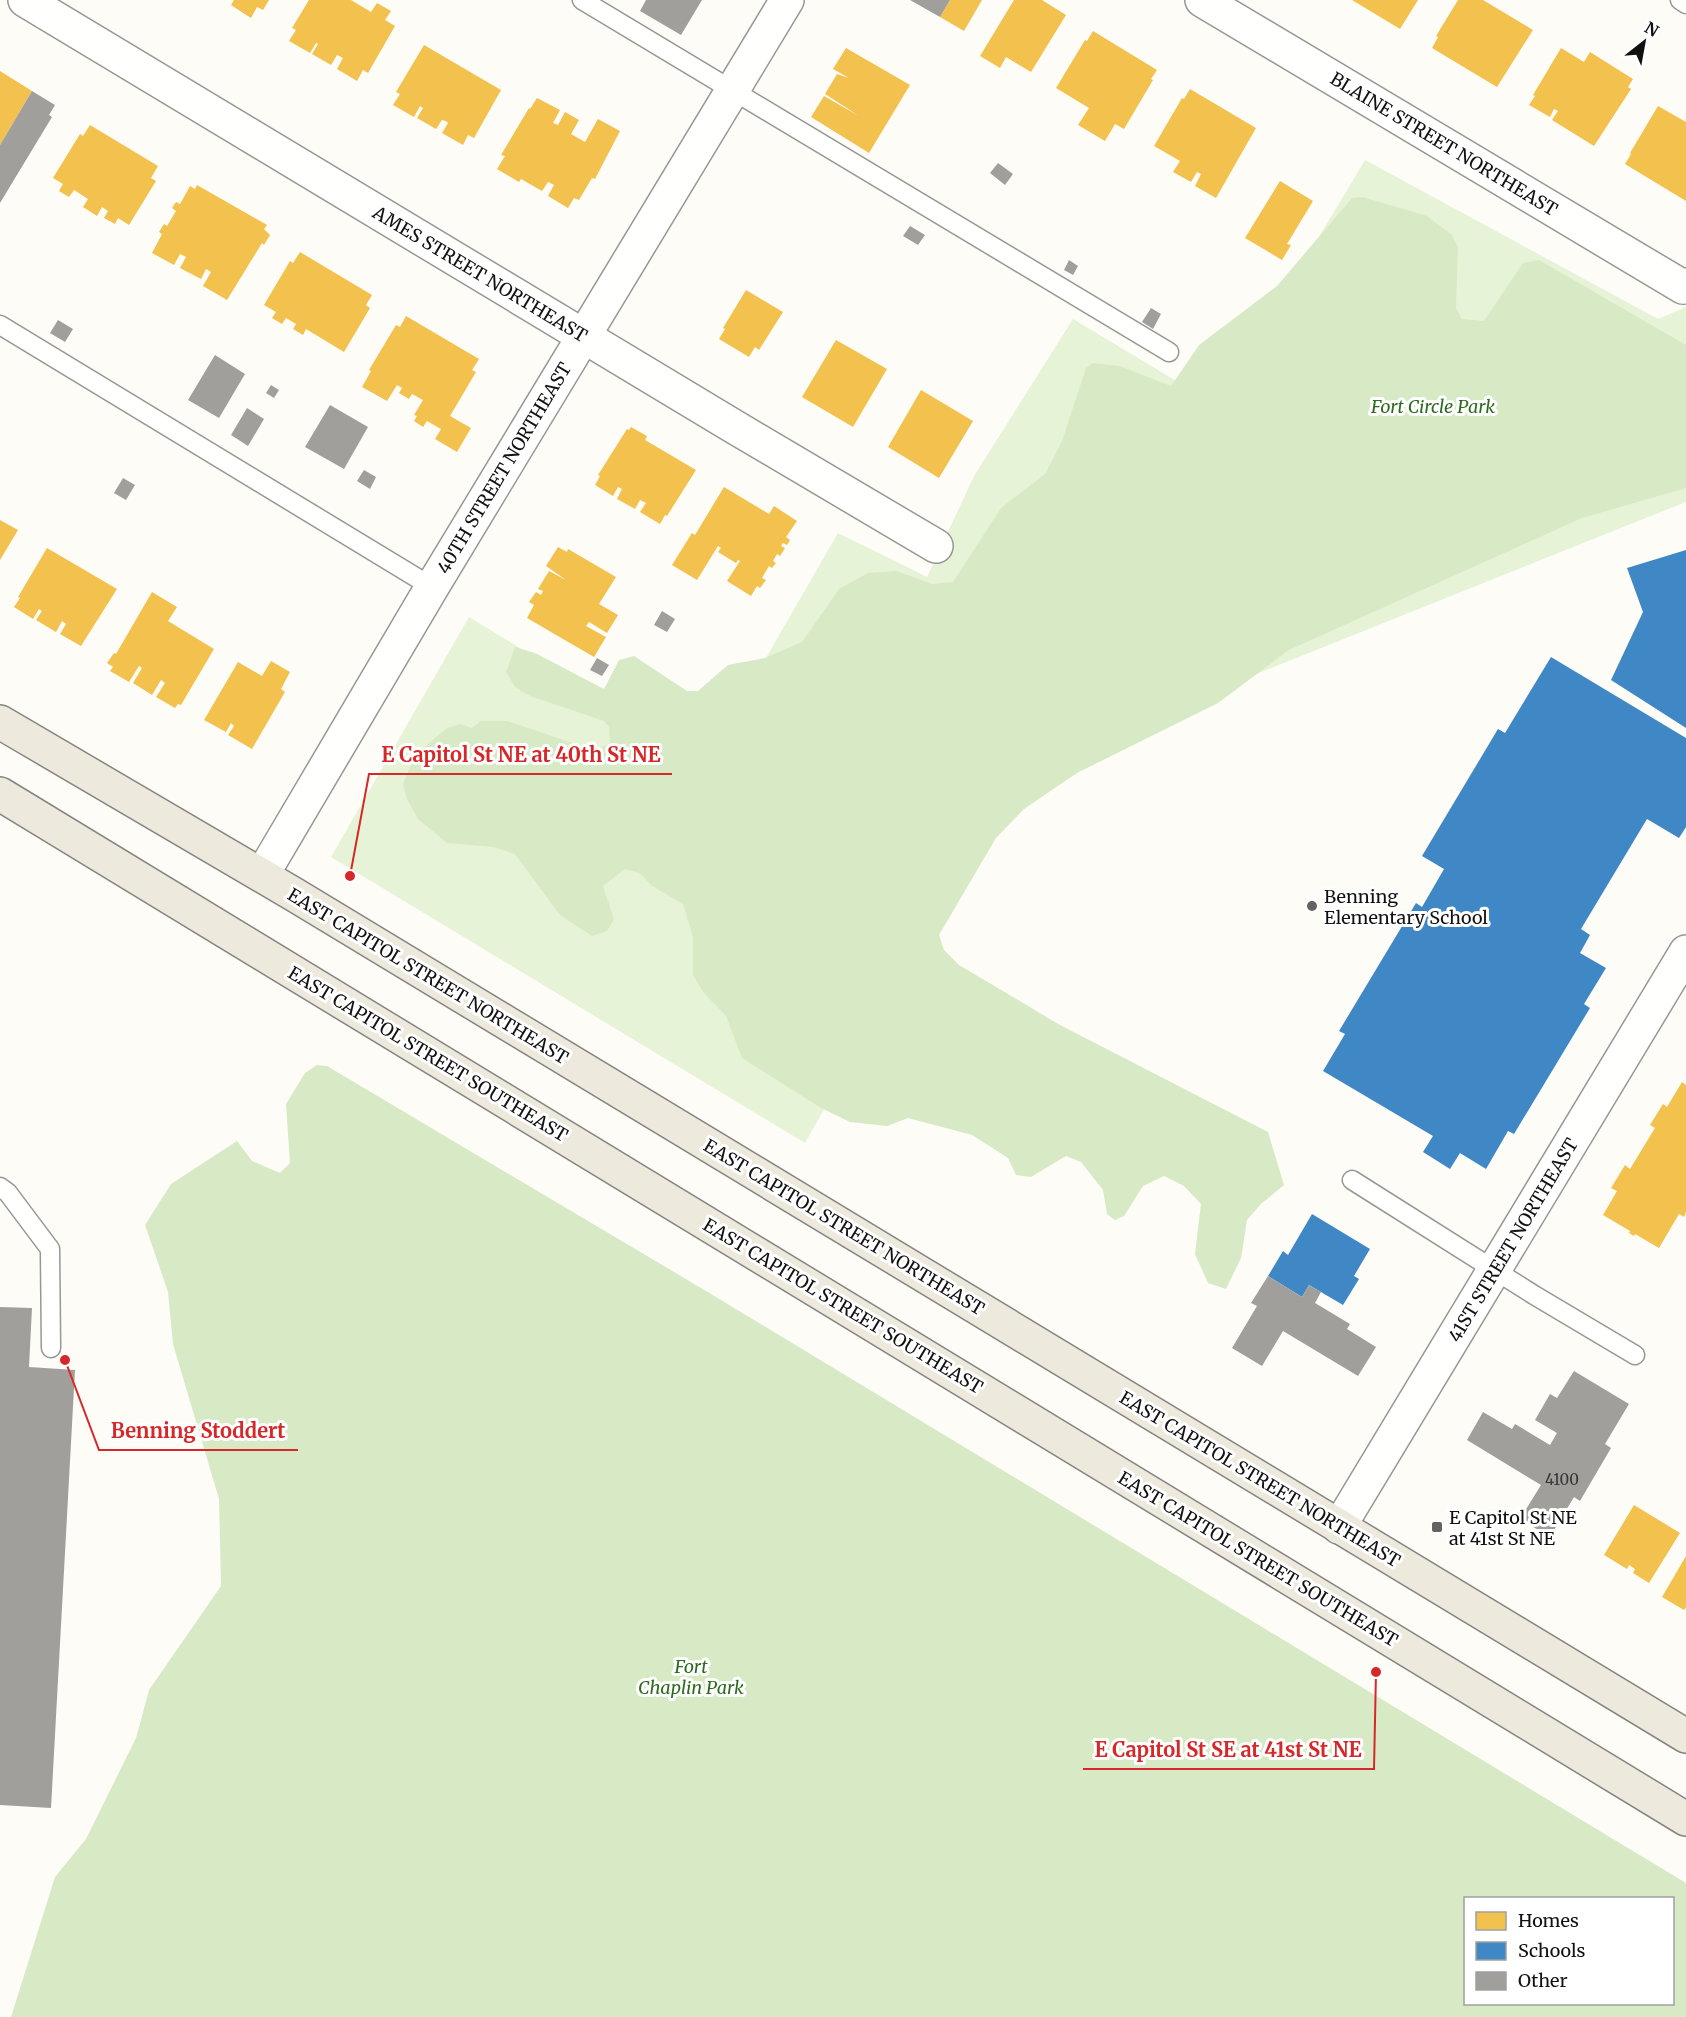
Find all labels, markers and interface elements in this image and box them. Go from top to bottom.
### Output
north arrow [1614,12,1674,72]
text: N [1641,17,1663,41]
street label: BLAINE STREET NORTHEAST [1326,67,1562,221]
street label: AMES STREET NORTHEAST [368,200,592,347]
street label: 40TH STREET NORTHEAST [432,358,577,578]
park label: Fort Circle Park [1370,395,1495,418]
callout: E Capitol St NE at 40th St NE [369,736,672,774]
text: E Capitol St NE at 40th St NE [381,742,661,767]
street label: EAST CAPITOL STREET NORTHEAST [283,883,573,1069]
place label: Benning Elementary School [1324,885,1488,929]
marker: Benning Elementary School [1305,899,1319,913]
street label: EAST CAPITOL STREET SOUTHEAST [284,961,572,1147]
street label: EAST CAPITOL STREET NORTHEAST [699,1134,989,1320]
street label: 41ST STREET NORTHEAST [1443,1134,1583,1346]
street label: EAST CAPITOL STREET SOUTHEAST [699,1213,987,1399]
street label: EAST CAPITOL STREET NORTHEAST [1115,1386,1405,1572]
callout: Benning Stoddert [99,1412,298,1450]
text: Benning Stoddert [111,1418,285,1443]
street label: EAST CAPITOL STREET SOUTHEAST [1114,1466,1402,1652]
house number: 4100 [1545,1470,1579,1489]
place label: E Capitol St NE at 41st St NE [1449,1506,1577,1550]
marker: E Capitol St NE at 41st St NE [1430,1520,1444,1534]
park label: Fort Chaplin Park [638,1655,744,1699]
callout: E Capitol St SE at 41st St NE [1083,1731,1374,1769]
text: E Capitol St SE at 41st St NE [1094,1737,1362,1762]
legend [1464,1897,1674,2005]
text: Homes [1518,1909,1579,1932]
text: Schools [1518,1939,1586,1962]
text: Other [1518,1969,1568,1992]

